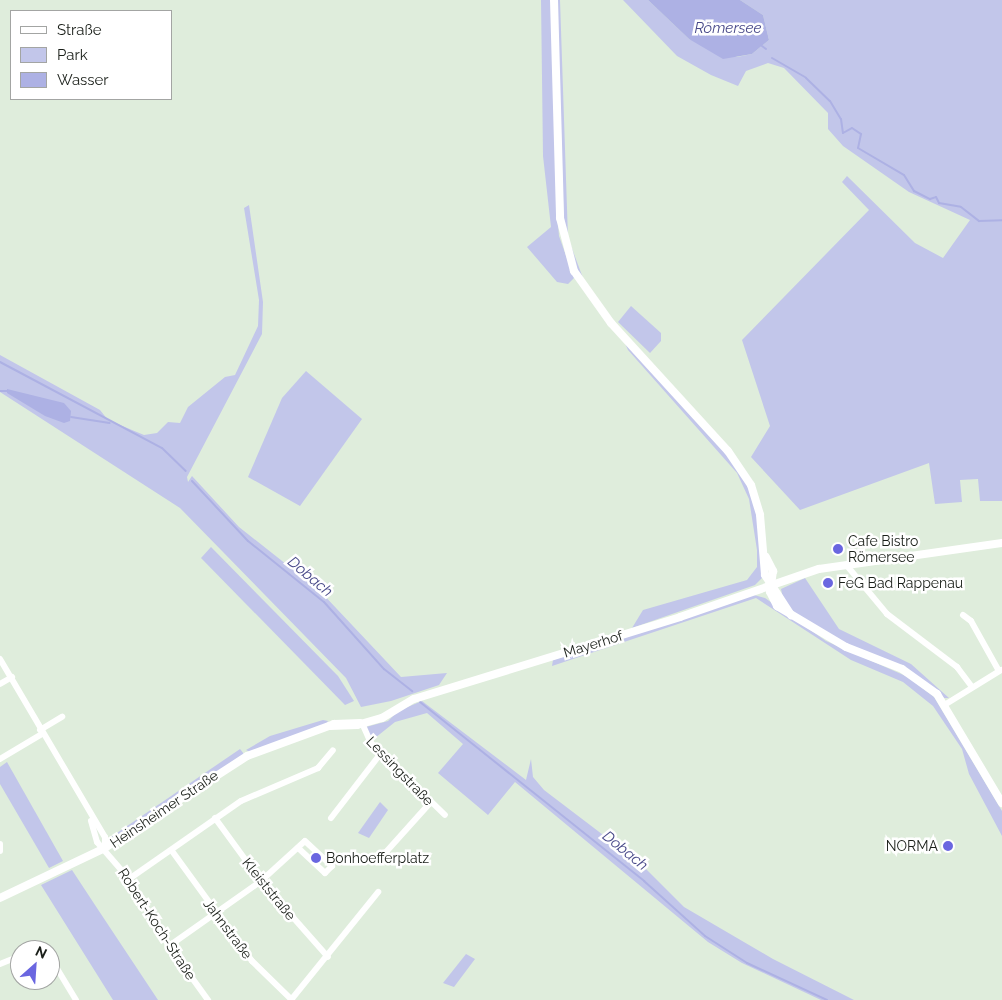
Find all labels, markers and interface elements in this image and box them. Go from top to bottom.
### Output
legend [10,10,172,100]
water label: Römersee [694,20,762,38]
text: Straße [57,21,101,39]
text: Park [57,46,88,64]
text: Wasser [57,71,109,89]
place label: Cafe Bistro Römersee [848,533,918,566]
marker: Cafe Bistro Römersee [832,543,844,555]
water label: Dobach [284,553,336,601]
place label: FeG Bad Rappenau [838,575,963,591]
marker: FeG Bad Rappenau [822,577,834,589]
street label: Mayerhof [561,627,625,661]
street label: Lessingstraße [363,733,437,809]
street label: Heinsheimer Straße [107,767,221,851]
water label: Dobach [599,827,651,875]
place label: NORMA [886,838,938,854]
marker: NORMA [942,840,954,852]
place label: Bonhoefferplatz [326,850,429,866]
marker: Bonhoefferplatz [310,852,322,864]
street label: Kleiststraße [239,854,299,924]
street label: Robert-Koch-Straße [115,865,199,983]
street label: Jahnstraße [200,896,256,962]
north arrow [10,940,60,990]
text: N [33,943,49,962]

